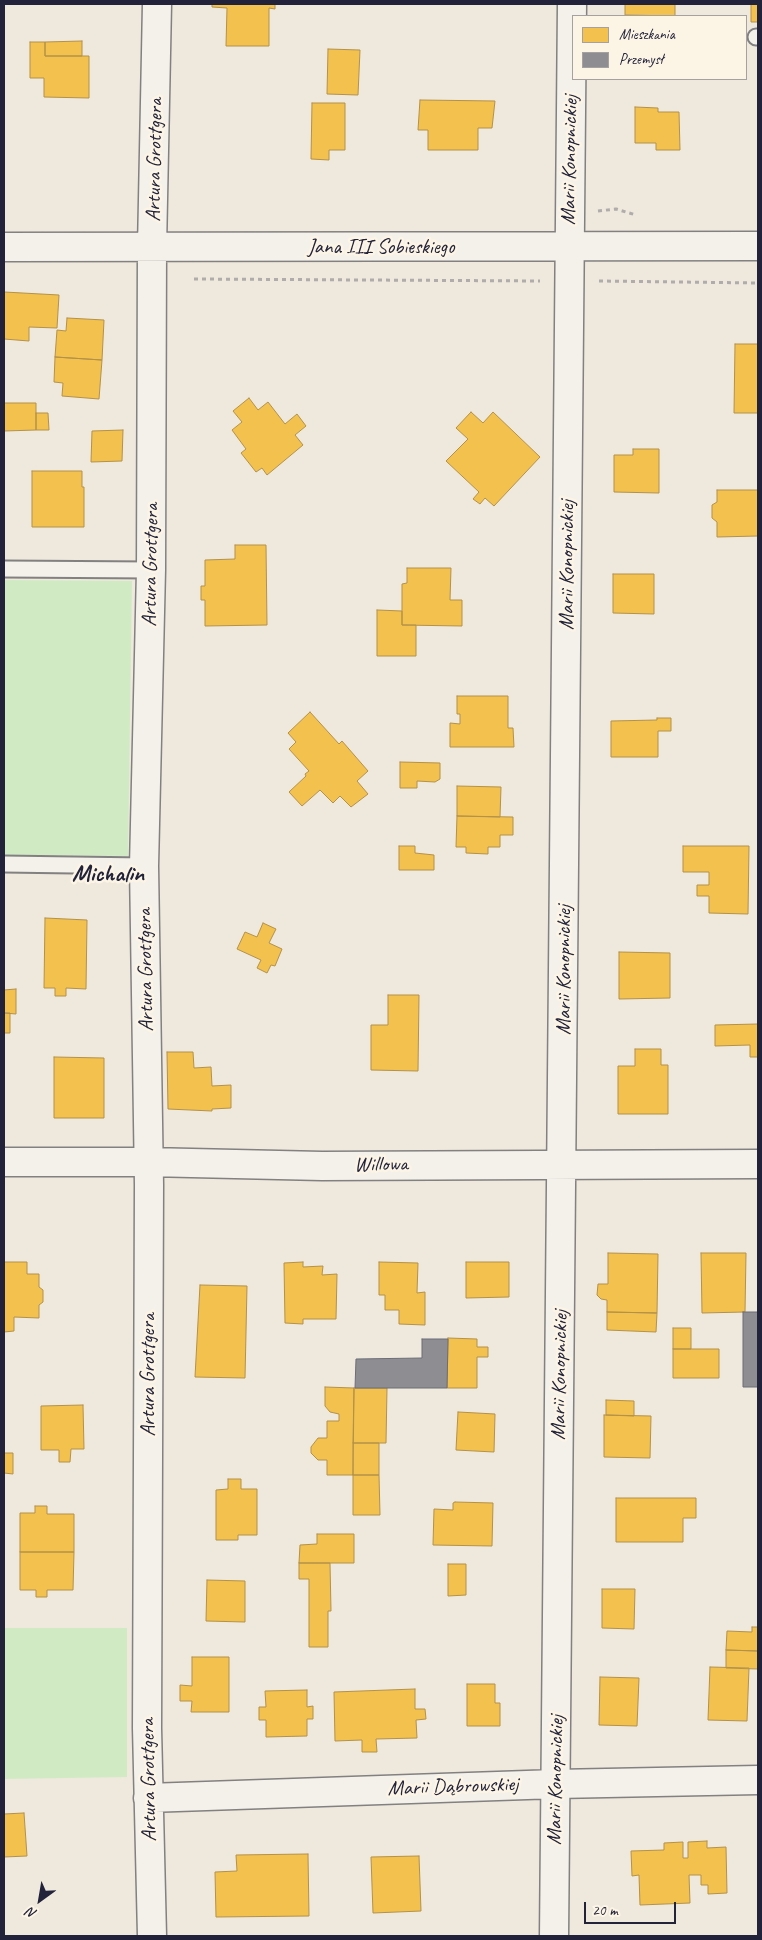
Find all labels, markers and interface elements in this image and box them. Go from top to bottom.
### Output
legend [572,15,747,80]
text: Mieszkania [619,25,675,44]
text: Przemysł [619,50,663,69]
street label: Marii Konopnickiej [556,95,584,225]
street label: Artura Grottgera [141,98,169,222]
street label: Jana III Sobieskiego [308,234,454,260]
street label: Marii Konopnickiej [554,500,580,630]
street label: Artura Grottgera [137,503,165,627]
district label: Michalin [72,861,144,889]
street label: Marii Konopnickiej [551,905,577,1035]
street label: Artura Grottgera [132,908,160,1032]
street label: Willowa [354,1152,408,1178]
street label: Marii Konopnickiej [546,1310,574,1440]
street label: Artura Grottgera [135,1313,161,1437]
street label: Marii Konopnickiej [542,1715,570,1845]
street label: Artura Grottgera [135,1718,163,1842]
street label: Marii Dąbrowskiej [387,1772,519,1802]
north arrow [15,1875,65,1925]
scale bar [587,1892,680,1924]
text: 20 m [592,1901,618,1920]
text: N [24,1904,40,1923]

